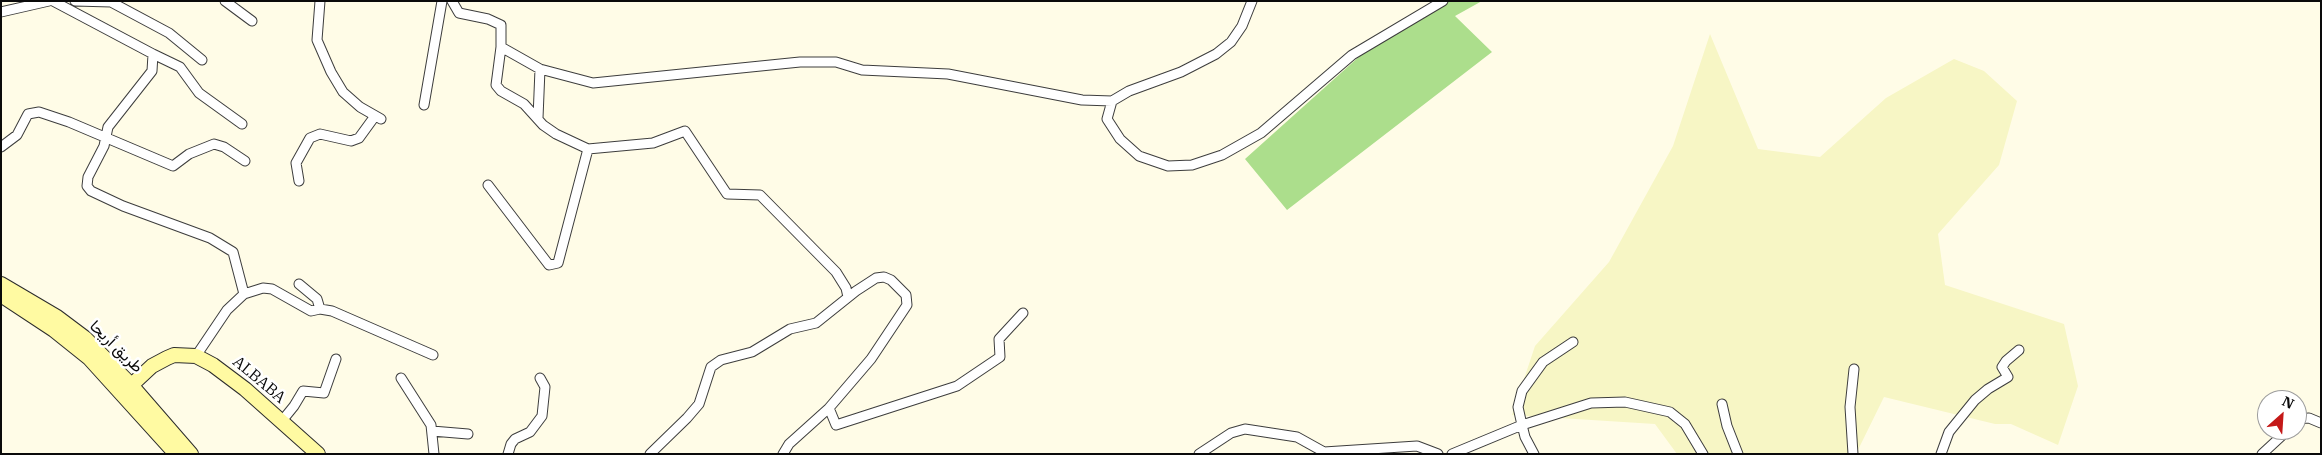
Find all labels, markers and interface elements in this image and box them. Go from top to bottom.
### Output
street label: طريق أريحا [85,317,147,377]
street label: ALBABA [229,352,289,408]
north arrow [2257,390,2307,440]
text: N [2279,392,2297,413]

